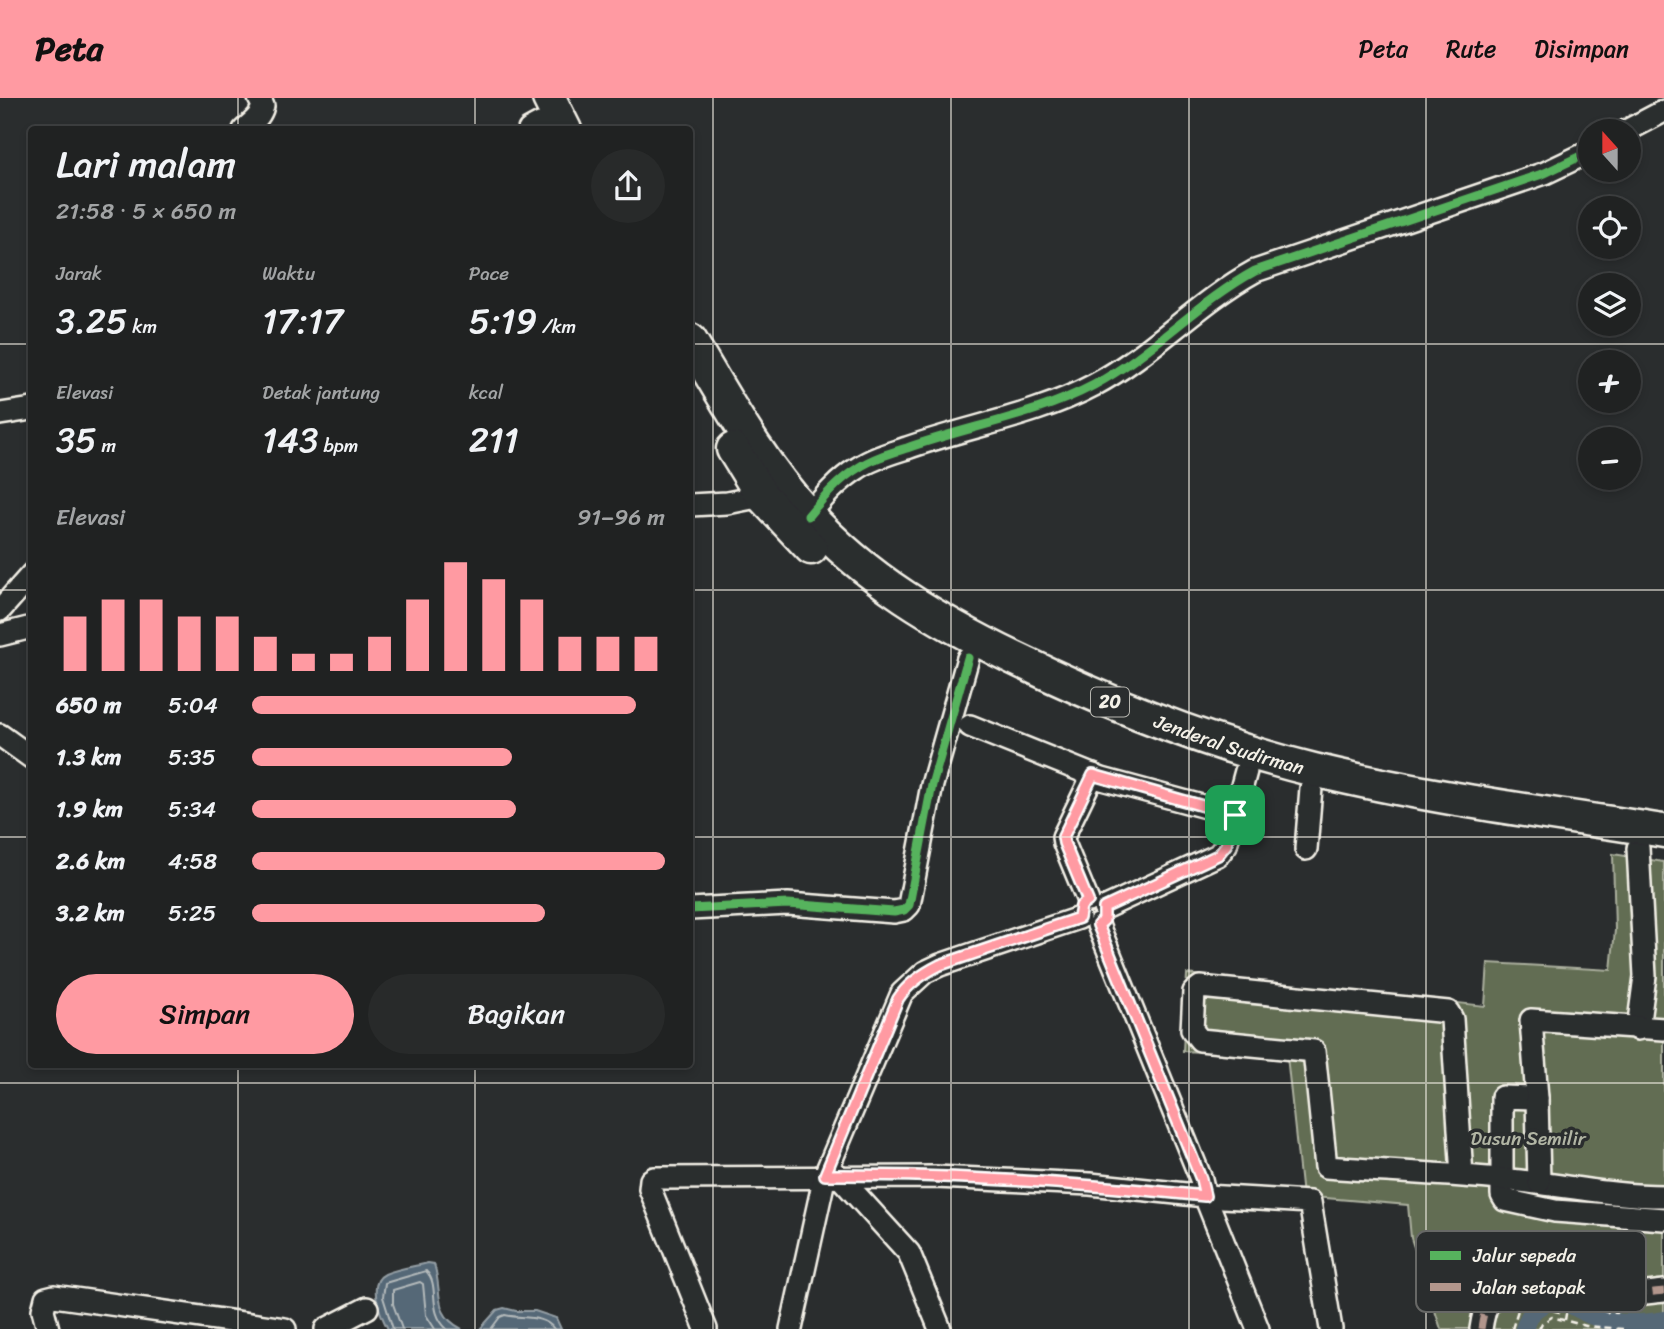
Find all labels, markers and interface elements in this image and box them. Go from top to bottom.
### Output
text: Peta [35,20,103,78]
text: Peta [1359,28,1408,70]
text: Rute [1446,28,1496,70]
text: Disimpan [1534,28,1629,70]
north arrow [1578,119,1642,182]
map controls [1578,119,1641,490]
text: Lari malam [56,131,236,198]
button: share [591,149,665,223]
text: 21:58 · 5 × 650 m [56,191,236,232]
button: locate [1578,196,1641,259]
text: Jarak [56,257,102,290]
text: Waktu [262,257,315,290]
text: Pace [469,257,509,290]
button: layers [1578,273,1641,336]
text: 3.25 [56,290,127,352]
text: 17:17 [262,290,343,352]
text: 5:19 [469,290,537,352]
text: km [127,310,157,343]
text: /km [537,310,576,343]
button: + [1578,350,1641,413]
text: Elevasi [56,376,113,409]
text: Detak jantung [262,376,380,409]
text: kcal [469,376,503,409]
text: 35 [56,409,97,471]
text: 143 [262,409,318,471]
text: 211 [469,409,519,471]
button: − [1578,427,1641,490]
text: m [97,429,116,462]
text: bpm [318,429,358,462]
text: Elevasi [56,497,125,538]
text: 91–96 m [577,497,665,538]
text: 650 m [56,685,121,726]
text: 5:04 [168,685,218,726]
road number: 20 [1091,688,1129,716]
street label: Jenderal Sudirman [1148,704,1308,783]
text: 1.3 km [56,737,121,778]
text: 5:35 [168,737,216,778]
pin [1205,785,1265,845]
text: 1.9 km [56,789,123,830]
text: 5:34 [168,789,216,830]
icon: arrive [1216,796,1254,834]
text: 2.6 km [56,841,125,882]
text: 4:58 [168,841,217,882]
text: 3.2 km [56,893,125,934]
text: 5:25 [168,893,216,934]
button: Simpan [56,974,354,1054]
button: Bagikan [368,974,665,1054]
park label: Dusun Semilir [1470,1122,1587,1155]
legend [1416,1231,1646,1312]
text: Jalur sepeda [1472,1239,1577,1272]
text: Jalan setapak [1472,1271,1586,1304]

